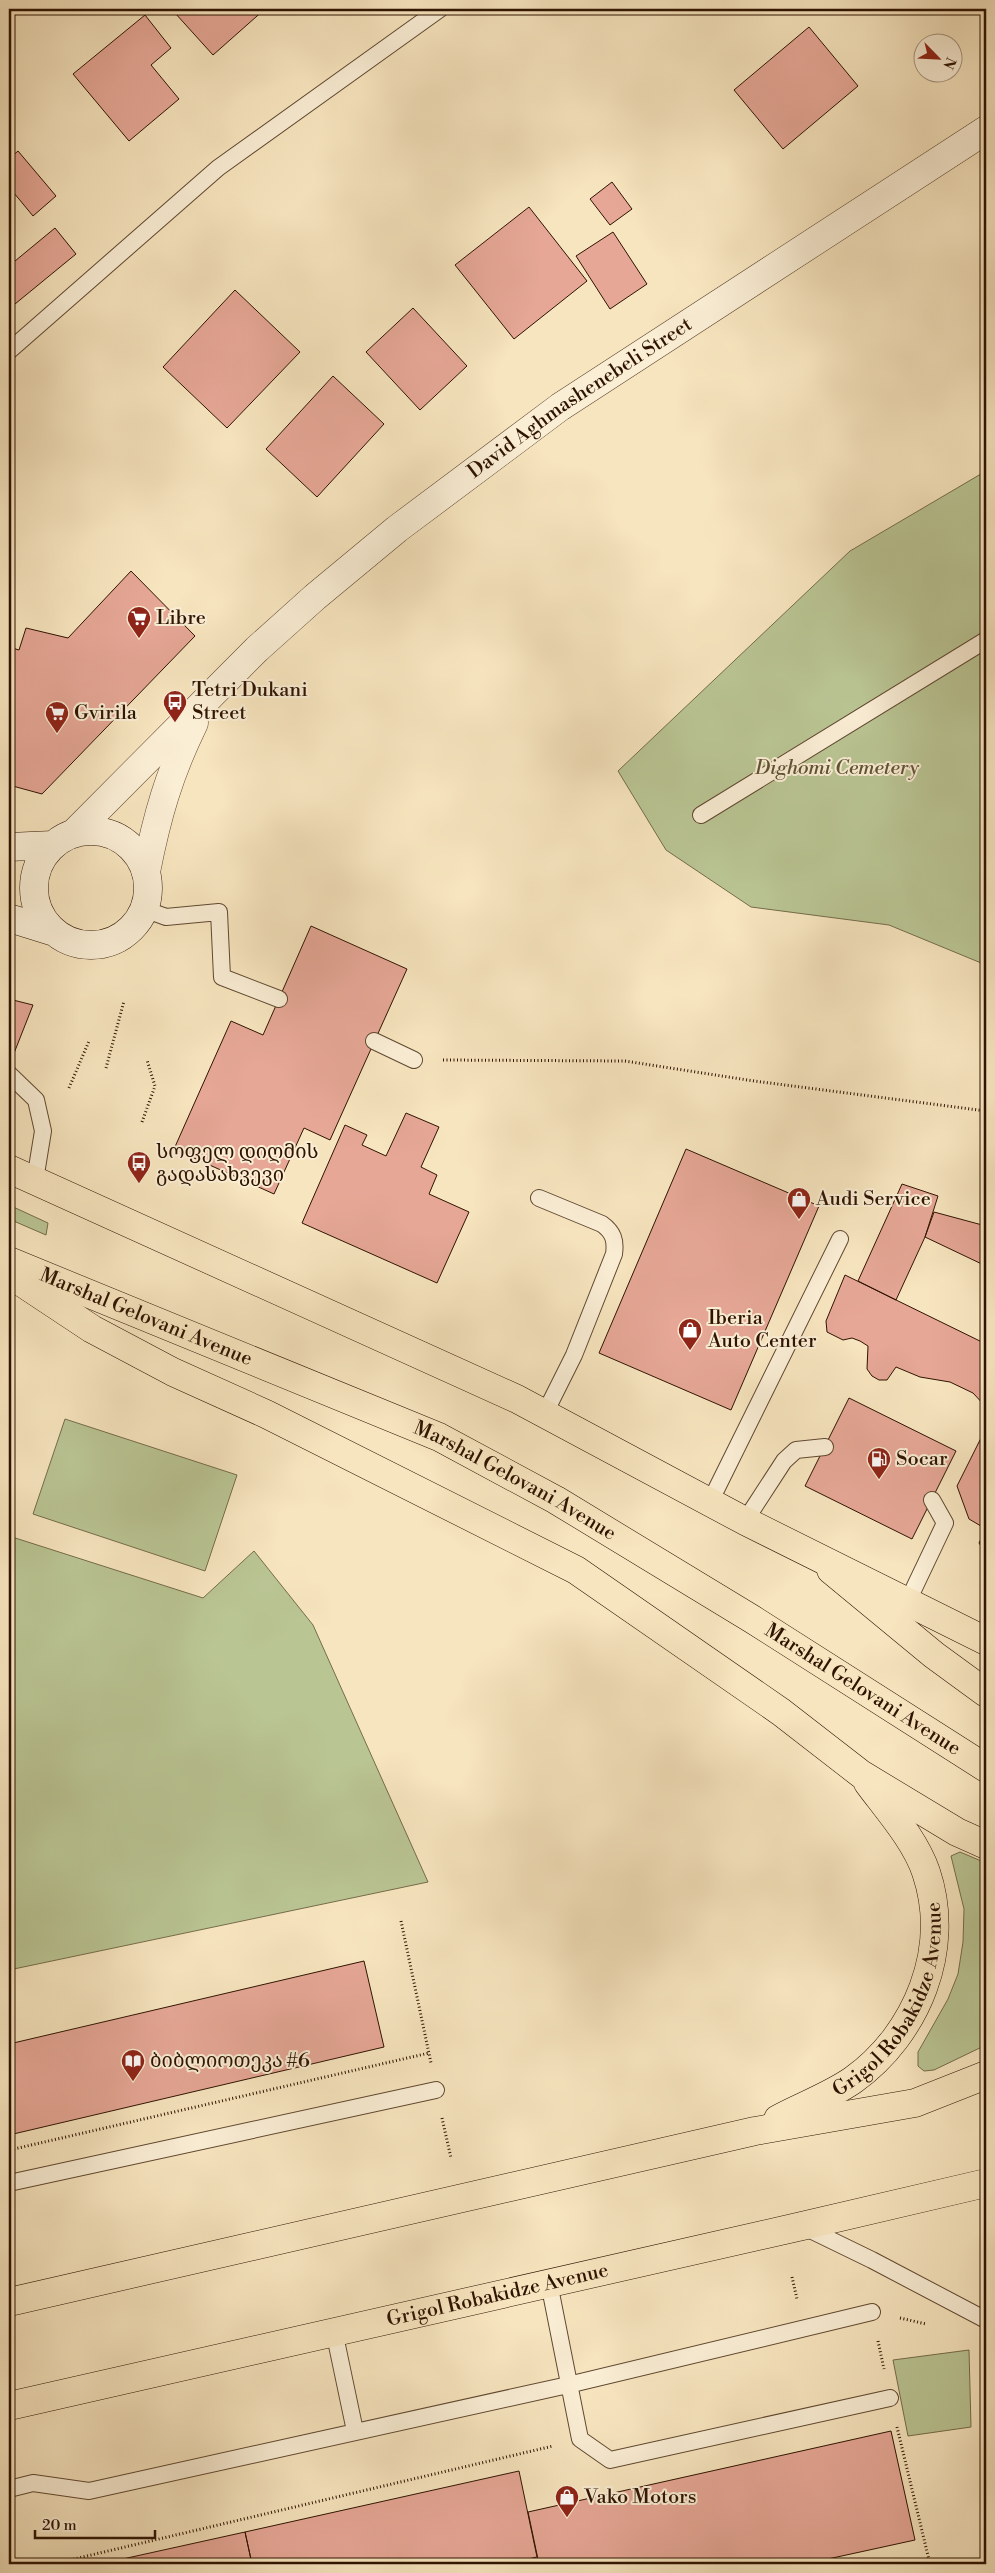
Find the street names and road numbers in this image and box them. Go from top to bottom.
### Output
street label: David Aghmashenebeli Street [463,312,697,484]
street label: Marshal Gelovani Avenue [36,1262,256,1372]
street label: Marshal Gelovani Avenue [410,1415,621,1546]
street label: Marshal Gelovani Avenue [760,1618,965,1761]
street label: Grigol Robakidze Avenue [828,1901,947,2102]
street label: Grigol Robakidze Avenue [384,2258,611,2332]

